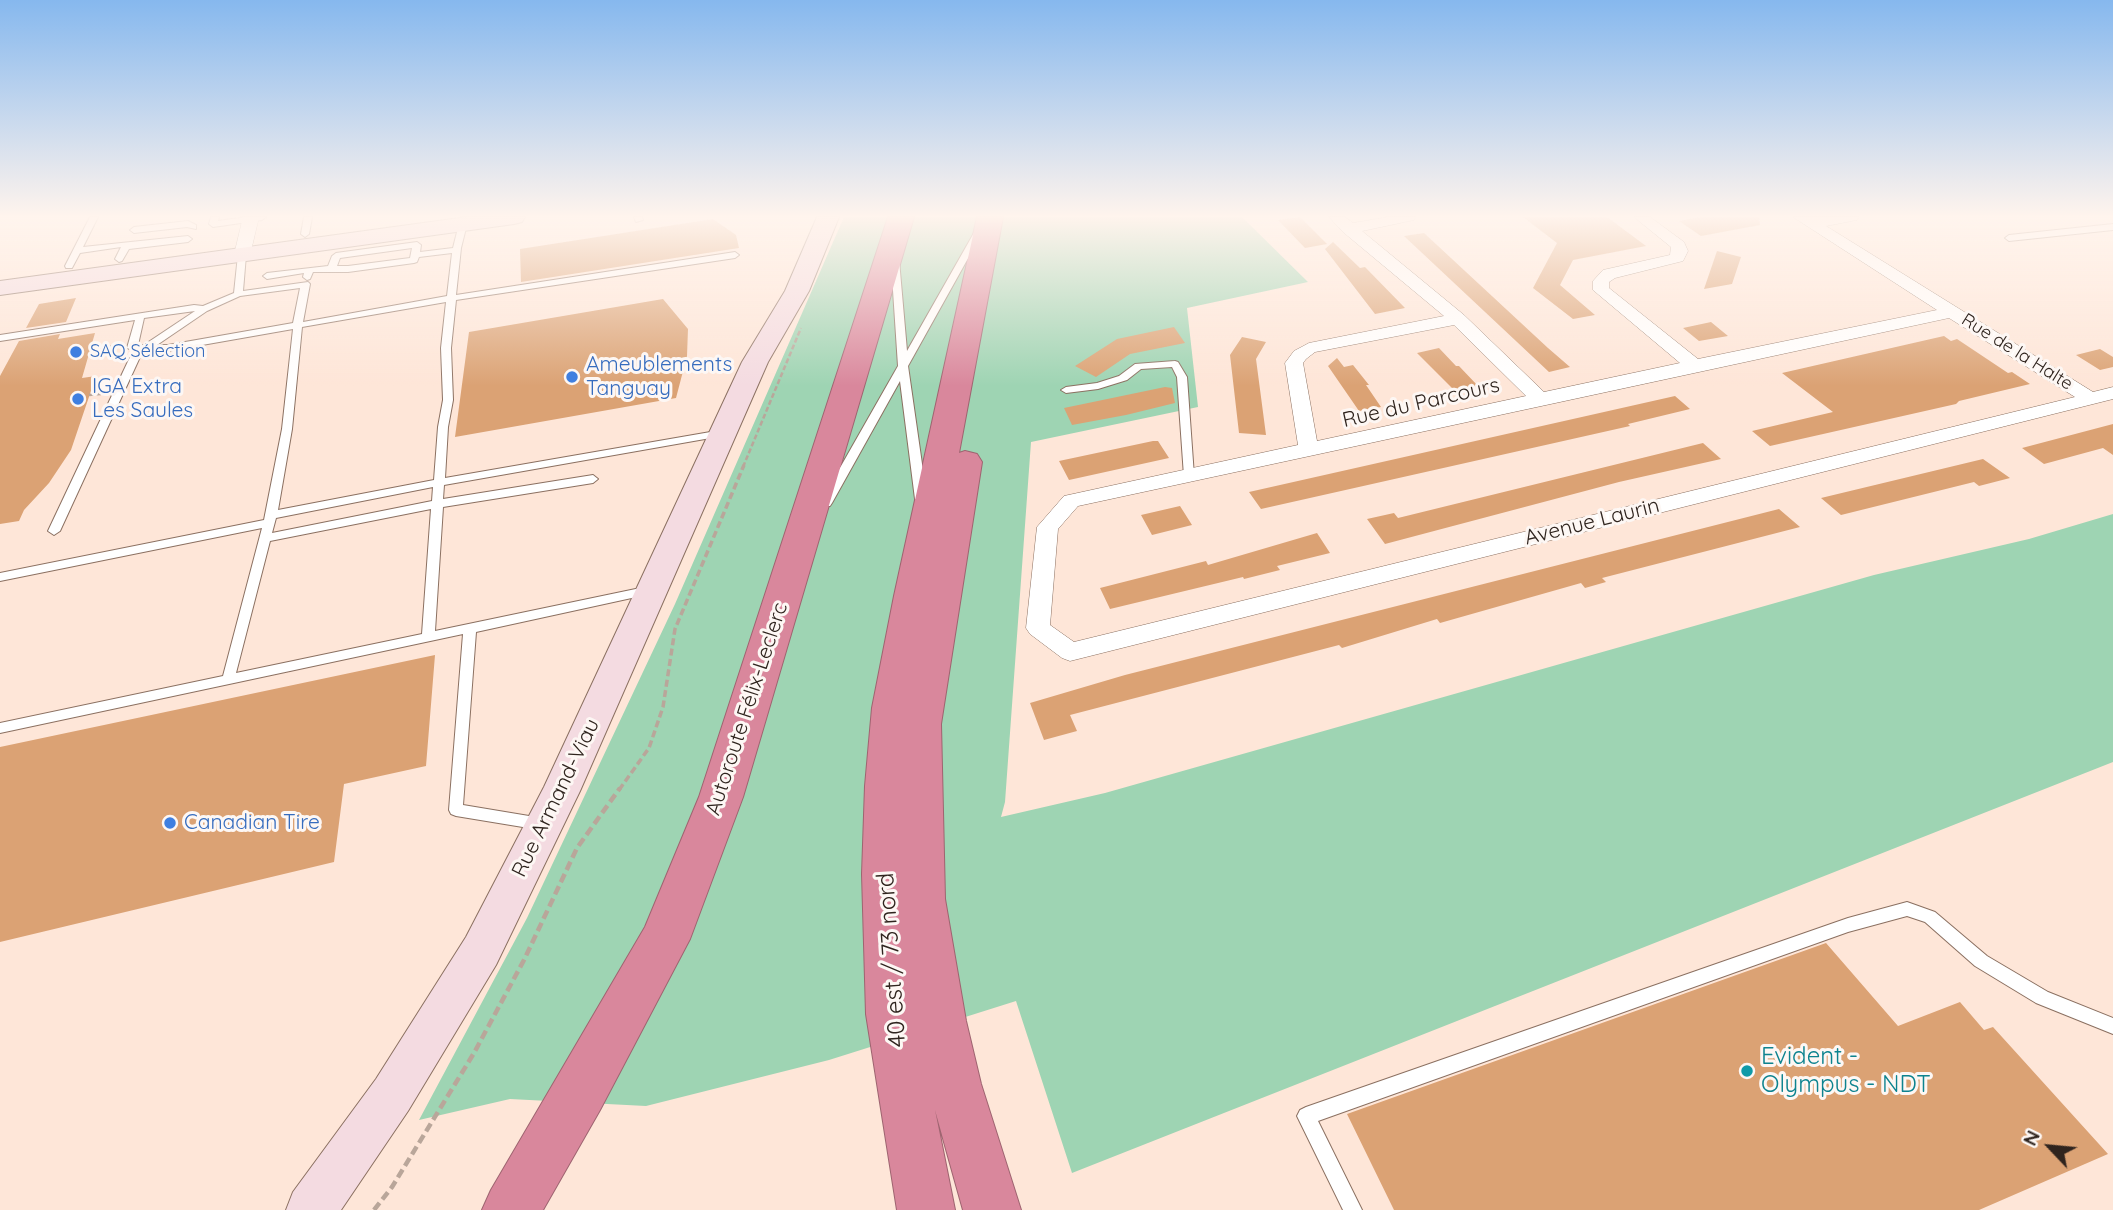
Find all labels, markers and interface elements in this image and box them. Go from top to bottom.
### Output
street label: Rue de la Halte [1957,309,2077,395]
place label: SAQ Sélection [90,341,206,363]
marker: SAQ Sélection [68,344,84,360]
place label: Ameublements Tanguay [586,352,732,402]
marker: Ameublements Tanguay [564,369,580,385]
street label: Rue du Parcours [1340,373,1502,433]
place label: IGA Extra Les Saules [92,374,193,424]
marker: IGA Extra Les Saules [70,391,86,407]
street label: Avenue Laurin [1522,493,1662,551]
street label: Autoroute Félix-Leclerc [701,600,793,818]
street label: Rue Armand-Viau [507,715,605,881]
place label: Canadian Tire [184,810,320,836]
marker: Canadian Tire [162,815,178,831]
street label: 40 est / 73 nord [872,872,912,1048]
place label: Evident - Olympus - NDT [1761,1043,1931,1099]
marker: Evident - Olympus - NDT [1739,1063,1755,1079]
north arrow [2015,1112,2085,1182]
text: N [2017,1126,2045,1149]

